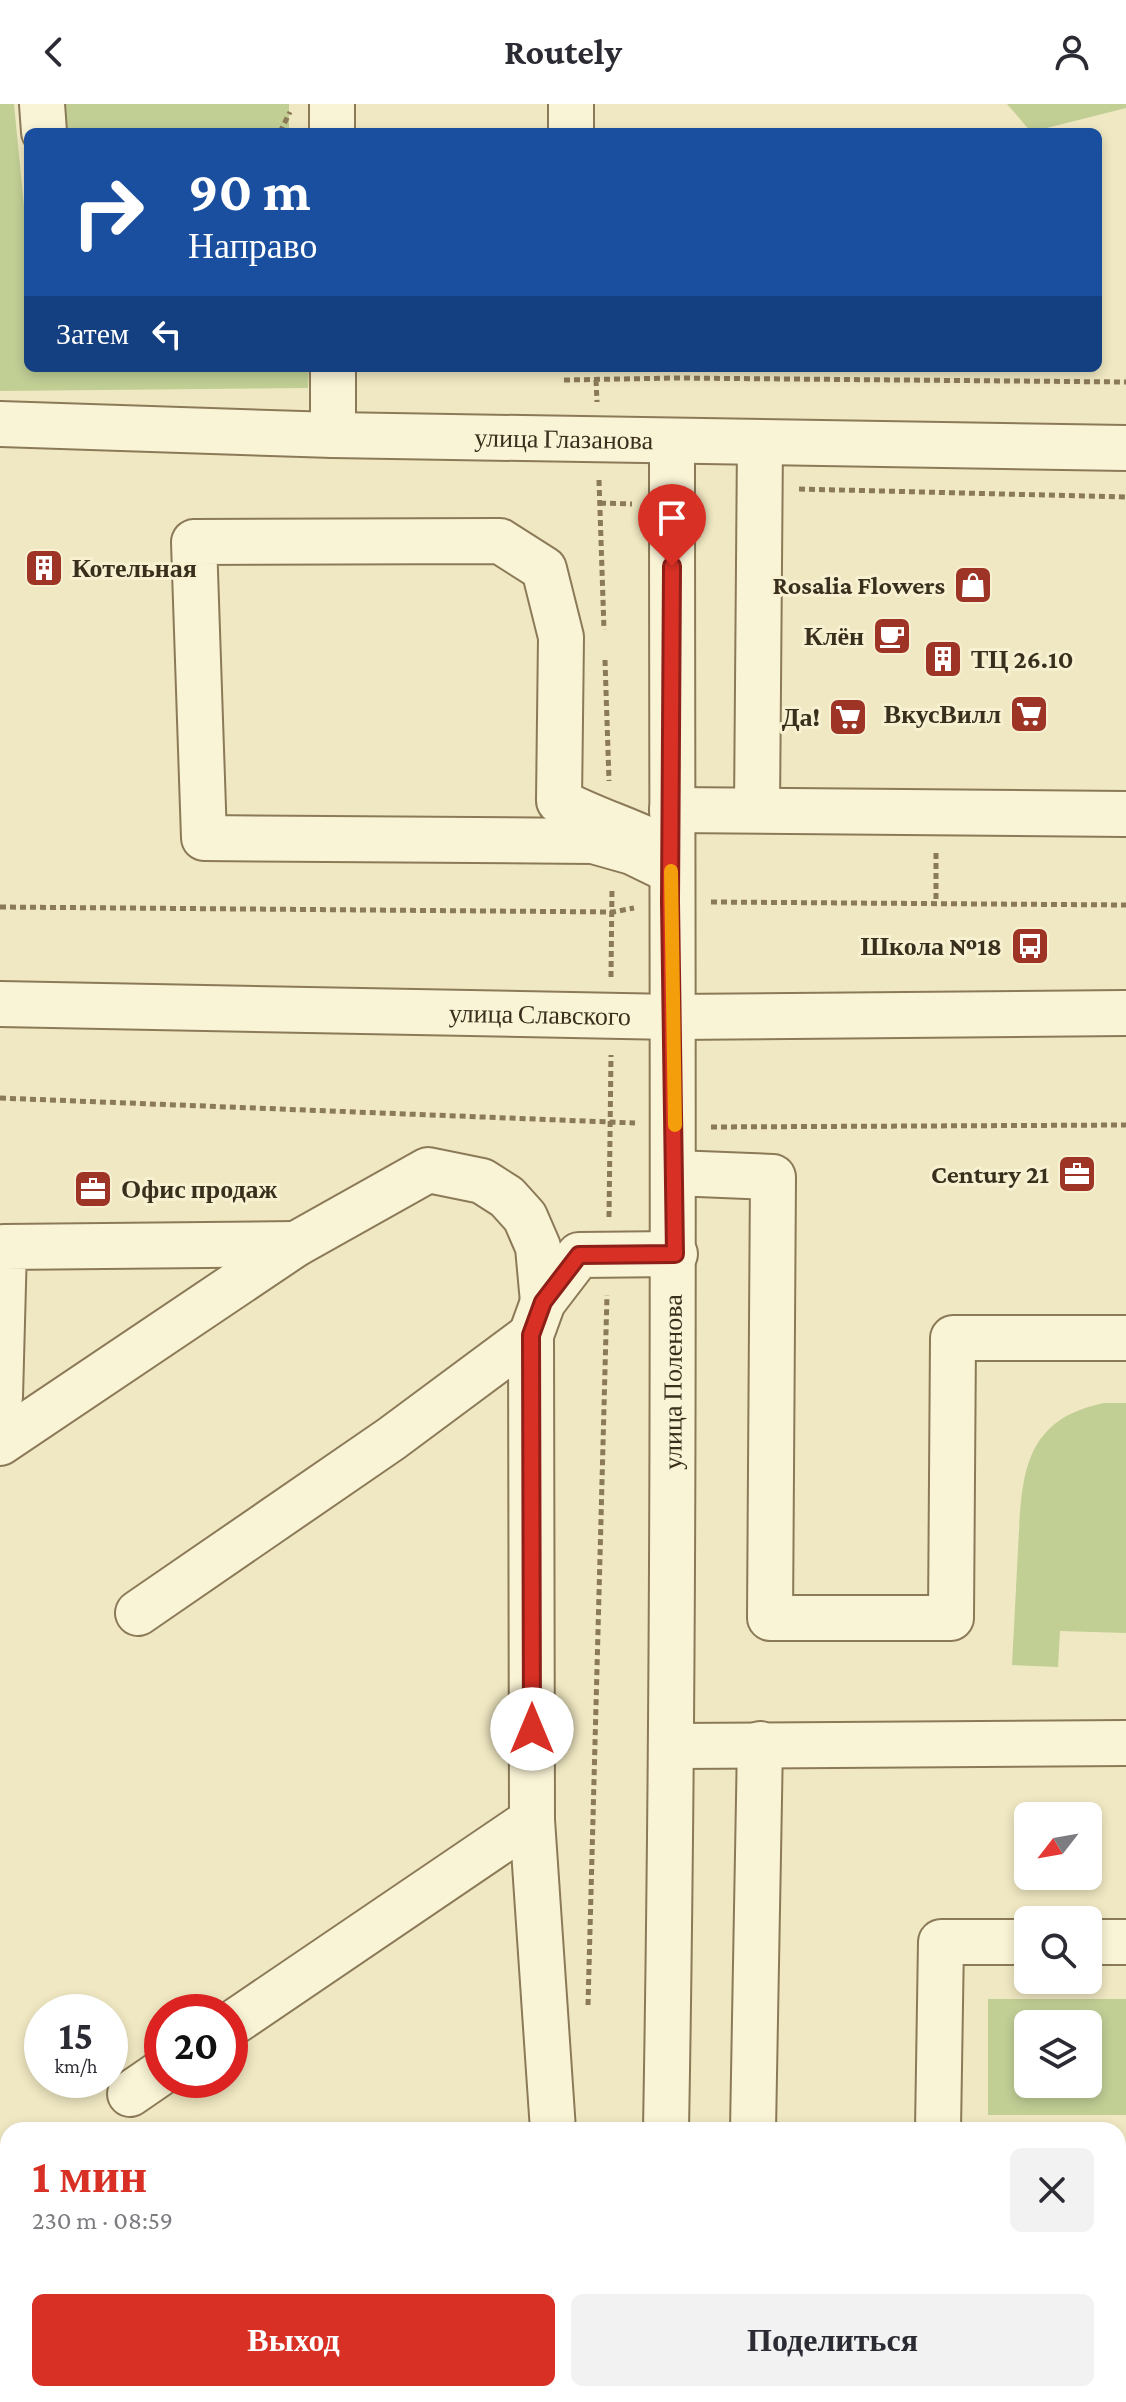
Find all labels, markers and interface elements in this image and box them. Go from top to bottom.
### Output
icon: back [32,30,76,74]
icon: person [1050,30,1094,74]
text: Routely [504,32,622,72]
icon: right [56,160,160,264]
text: 90 m [188,160,311,222]
text: Направо [188,226,318,266]
icon: left [145,312,189,356]
text: Затем [56,317,129,350]
street label: улица Глазанова [474,423,654,455]
pin [638,484,706,566]
icon: arrive [650,496,694,540]
building icon: Котельная [23,547,65,589]
place label: Котельная [72,554,197,583]
shop icon: Rosalia Flowers [952,564,994,606]
place label: Rosalia Flowers [772,571,945,600]
cafe icon: Клён [871,615,913,657]
place label: Клён [804,622,864,651]
building icon: ТЦ 26.10 [922,638,964,680]
place label: ТЦ 26.10 [971,645,1074,674]
supermarket icon: ВкусВилл [1008,693,1050,735]
supermarket icon: Да! [827,696,869,738]
place label: ВкусВилл [884,700,1001,729]
place label: Да! [782,703,820,732]
bus stop icon: Школа №18 [1009,925,1051,967]
place label: Школа №18 [861,932,1002,961]
street label: улица Славского [449,999,631,1031]
office icon: Century 21 [1056,1153,1098,1195]
place label: Century 21 [931,1160,1049,1189]
office icon: Офис продаж [72,1168,114,1210]
place label: Офис продаж [121,1175,278,1204]
street label: улица Поленова [658,1294,688,1470]
position arrow [490,1687,574,1771]
north arrow [1014,1802,1102,1890]
map controls [1014,1802,1102,2098]
button: search [1014,1906,1102,1994]
speed limit sign: 20 [144,1994,248,2098]
button: layers [1014,2010,1102,2098]
text: 15 [59,2013,93,2058]
text: km/h [54,2055,98,2077]
button: close [1010,2148,1094,2232]
text: 1 мин [32,2149,147,2202]
text: 230 m · 08:59 [32,2206,173,2235]
button: Выход [32,2294,555,2386]
button: Поделиться [571,2294,1094,2386]

